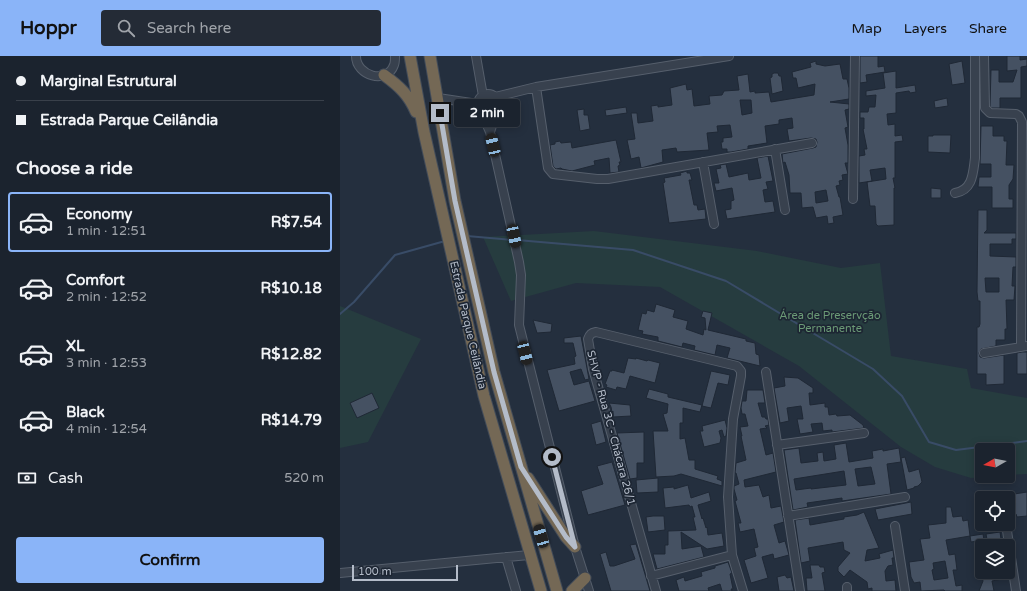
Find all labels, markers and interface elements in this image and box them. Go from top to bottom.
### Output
search box [101,10,381,46]
text: Hoppr [20,17,77,39]
icon: search [115,17,137,39]
text: Search here [147,19,231,37]
text: Map [852,20,882,37]
text: Layers [904,20,947,37]
text: Share [969,20,1007,37]
text: Marginal Estrutural [40,72,177,90]
callout: 2 min [454,99,520,127]
route end [431,104,449,122]
text: 2 min [470,105,504,121]
text: Estrada Parque Ceilândia [40,111,218,129]
car [484,132,502,158]
text: Choose a ride [16,157,133,179]
icon: car [18,204,54,240]
text: Economy [66,205,132,223]
text: R$7.54 [271,213,322,231]
text: 1 min · 12:51 [66,223,147,239]
car [506,223,522,249]
street label: Estrada Parque Ceilândia [447,260,489,390]
icon: car [18,270,54,306]
text: Comfort [66,271,125,289]
text: R$10.18 [260,279,322,297]
text: 2 min · 12:52 [66,289,147,305]
park label: Área de Preservção Permanente [779,308,881,335]
icon: car [18,336,54,372]
text: XL [66,337,85,355]
car [516,340,534,366]
text: R$12.82 [261,345,322,363]
street label: SHVP - Rua 3C - Chácara 26/1 [584,349,638,507]
text: 3 min · 12:53 [66,355,147,371]
icon: car [18,402,54,438]
text: Black [66,403,105,421]
text: R$14.79 [261,411,322,429]
text: 4 min · 12:54 [66,421,147,437]
north arrow [975,443,1015,483]
map controls [975,443,1015,579]
route start [543,448,561,466]
icon: cash [16,467,38,489]
text: Cash [48,469,83,487]
text: 520 m [284,470,324,486]
button: locate [975,491,1015,531]
car [532,523,550,549]
button: Confirm [16,537,324,583]
button: layers [975,539,1015,579]
scale bar [352,563,458,582]
text: 100 m [358,565,392,578]

